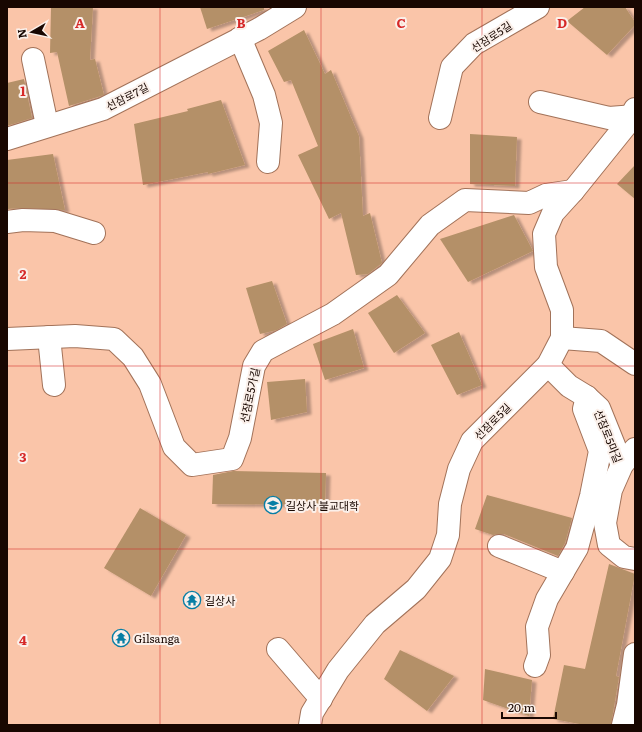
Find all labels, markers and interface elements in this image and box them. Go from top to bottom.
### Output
north arrow [12,12,52,52]
text: A [75,13,85,32]
text: B [237,13,246,32]
text: C [396,13,406,32]
text: D [557,13,567,32]
street label: 선잠로5길 [467,17,515,55]
text: N [13,28,30,40]
street label: 선잠로7길 [103,78,151,114]
text: 1 [20,81,26,100]
text: 2 [20,264,27,283]
street label: 선잠로5가길 [235,366,263,424]
street label: 선잠로5길 [470,399,514,443]
street label: 선잠로5마길 [591,407,627,465]
text: 3 [19,447,27,466]
school or university icon: 길상사 불교대학 [263,495,283,515]
place label: 길상사 불교대학 [286,497,359,513]
temple icon: 길상사 [182,590,202,610]
place label: 길상사 [205,592,235,608]
temple icon: Gilsanga [111,628,131,648]
text: 4 [19,630,27,649]
place label: Gilsanga [134,630,180,646]
scale bar [502,694,556,720]
text: 20 m [508,698,535,716]

